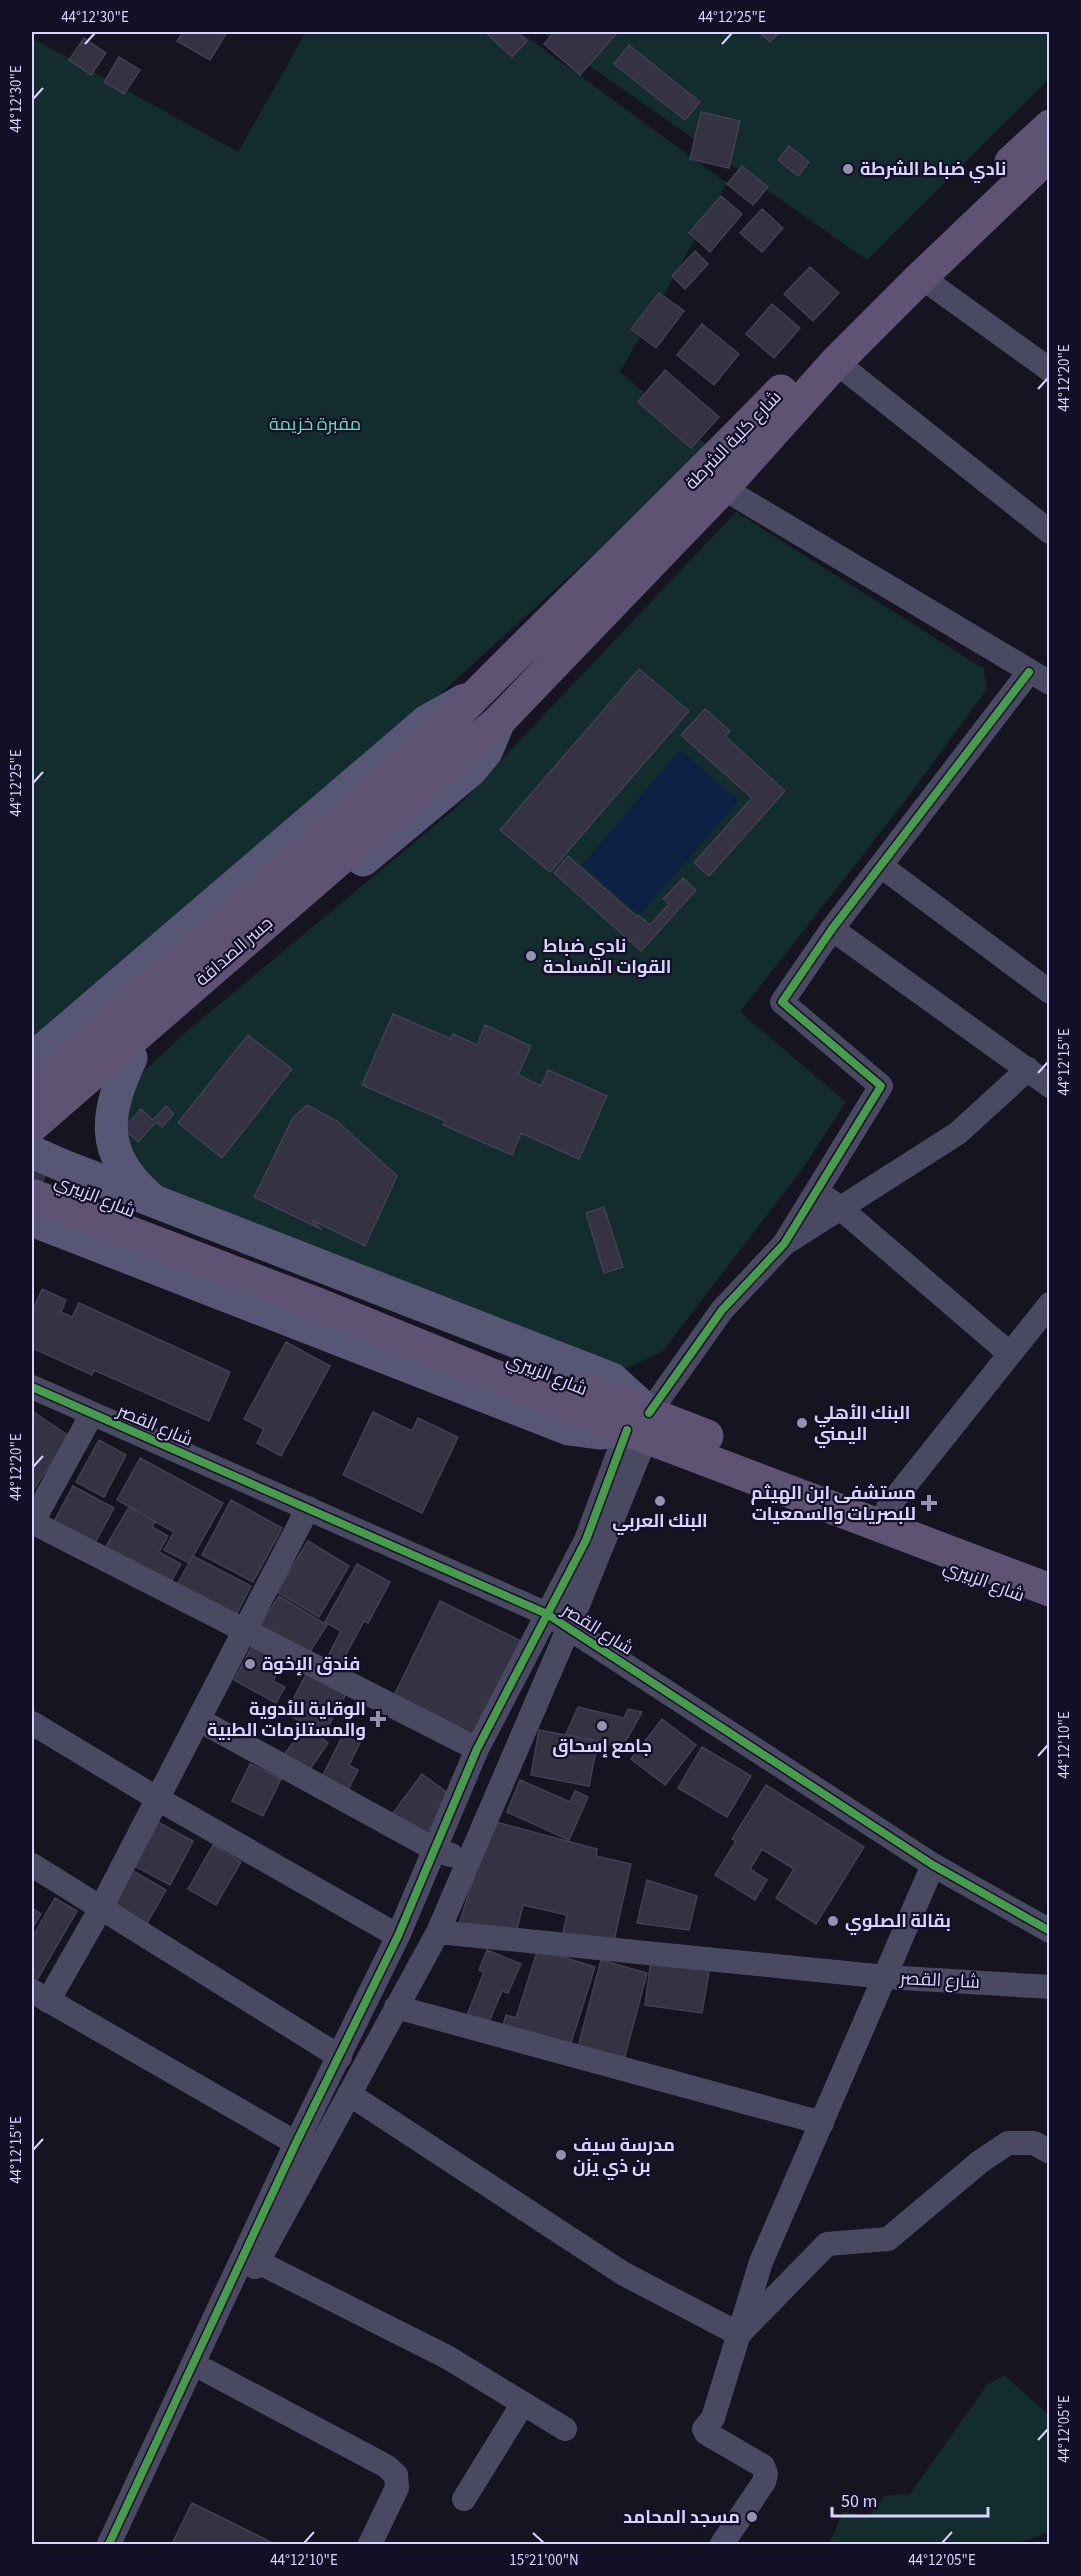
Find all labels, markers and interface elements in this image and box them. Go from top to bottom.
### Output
text: 44°12'30"E [61,7,129,28]
text: 44°12'25"E [698,7,766,28]
text: 44°12'30"E [6,65,27,133]
place label: نادي ضباط الشرطة [860,157,1006,183]
marker: نادي ضباط الشرطة [841,162,855,176]
text: 44°12'20"E [1054,344,1075,412]
street label: شارع كلية الشرطة [680,385,787,495]
park label: مقبرة خزيمة [269,412,361,437]
text: 44°12'25"E [6,749,27,817]
street label: جسر الصداقة [190,911,278,992]
place label: نادي ضباط القوات المسلحة [543,934,671,980]
marker: نادي ضباط القوات المسلحة [524,949,538,963]
text: 44°12'15"E [1054,1028,1075,1096]
street label: شارع الزبيري [50,1169,139,1225]
street label: شارع الزبيري [502,1347,591,1403]
street label: شارع القصر [112,1398,196,1453]
place label: البنك الأهلي اليمني [814,1401,910,1449]
marker: البنك الأهلي اليمني [795,1416,809,1430]
text: 44°12'20"E [6,1433,27,1501]
place label: مستشفى ابن الهيثم للبصريات والسمعيات [751,1481,916,1527]
marker: البنك العربي [653,1494,667,1508]
marker: مستشفى ابن الهيثم للبصريات والسمعيات [920,1494,938,1512]
place label: البنك العربي [612,1509,708,1536]
street label: شارع الزبيري [939,1555,1028,1609]
street label: شارع القصر [556,1597,638,1661]
place label: فندق الإخوة [262,1652,360,1677]
marker: فندق الإخوة [243,1657,257,1671]
place label: الوقاية للأدوية والمستلزمات الطبية [207,1697,366,1743]
text: 44°12'10"E [1054,1711,1075,1779]
marker: الوقاية للأدوية والمستلزمات الطبية [371,1712,385,1726]
marker: جامع إسحاق [595,1719,609,1733]
place label: جامع إسحاق [552,1734,652,1759]
place label: بقالة الصلوي [845,1909,951,1935]
marker: بقالة الصلوي [826,1914,840,1928]
street label: شارع القصر [898,1966,981,1995]
text: 44°12'15"E [6,2116,27,2184]
place label: مدرسة سيف بن ذي يزن [573,2133,675,2180]
marker: مدرسة سيف بن ذي يزن [554,2148,568,2162]
text: 44°12'05"E [1054,2395,1075,2463]
scale bar [832,2480,988,2518]
text: 50 m [841,2489,877,2514]
place label: مسجد المحامد [623,2505,740,2530]
marker: مسجد المحامد [745,2510,759,2524]
text: 44°12'10"E [270,2550,338,2571]
text: 15°21'00"N [509,2550,579,2571]
text: 44°12'05"E [908,2550,976,2571]

